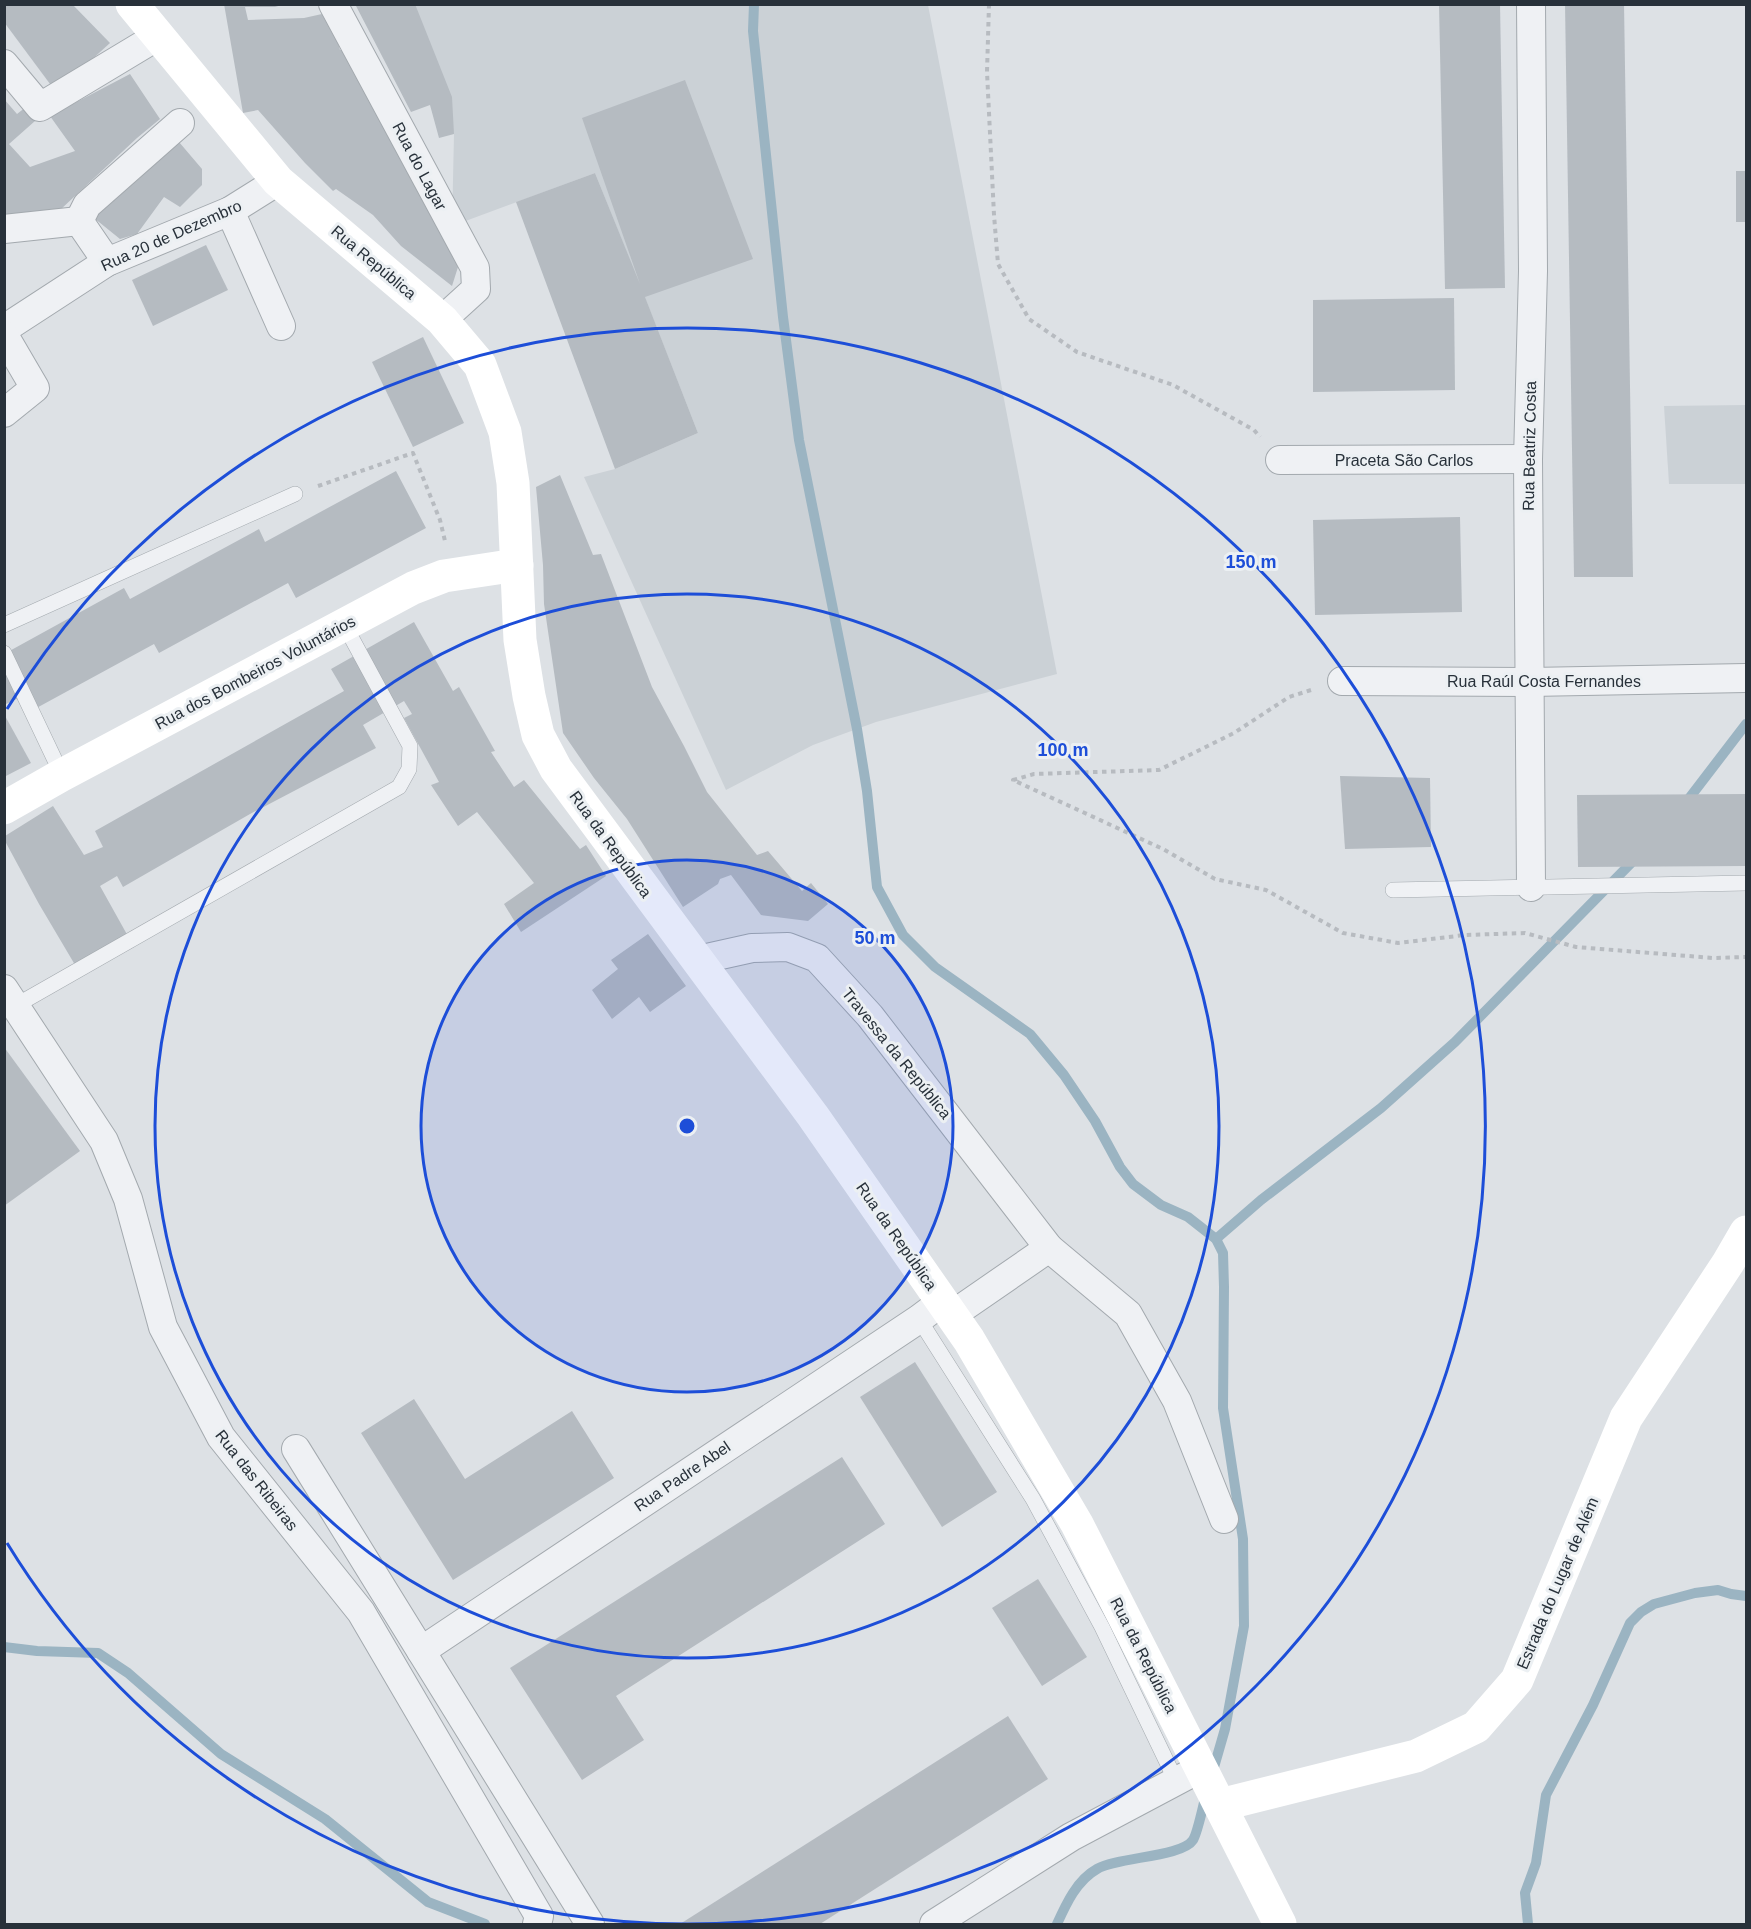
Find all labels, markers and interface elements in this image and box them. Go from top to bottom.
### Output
street label: Rua do Lagar [389,119,450,214]
street label: Rua 20 de Dezembro [98,197,244,274]
street label: Rua República [328,222,419,303]
street label: Rua Beatriz Costa [1520,381,1539,511]
street label: Praceta São Carlos [1335,452,1473,469]
text: 150 m [1225,552,1277,572]
street label: Rua dos Bombeiros Voluntários [152,612,358,733]
street label: Rua Raúl Costa Fernandes [1447,673,1641,690]
text: 100 m [1037,740,1089,760]
street label: Rua da República [566,788,655,901]
text: 50 m [854,928,896,948]
street label: Travessa da República [839,985,955,1122]
centre of rings [677,1116,697,1136]
street label: Rua da República [853,1179,940,1293]
street label: Rua das Ribeiras [212,1427,301,1534]
street label: Rua Padre Abel [631,1438,733,1515]
street label: Estrada do Lugar de Além [1513,1495,1601,1672]
street label: Rua da República [1107,1595,1180,1716]

